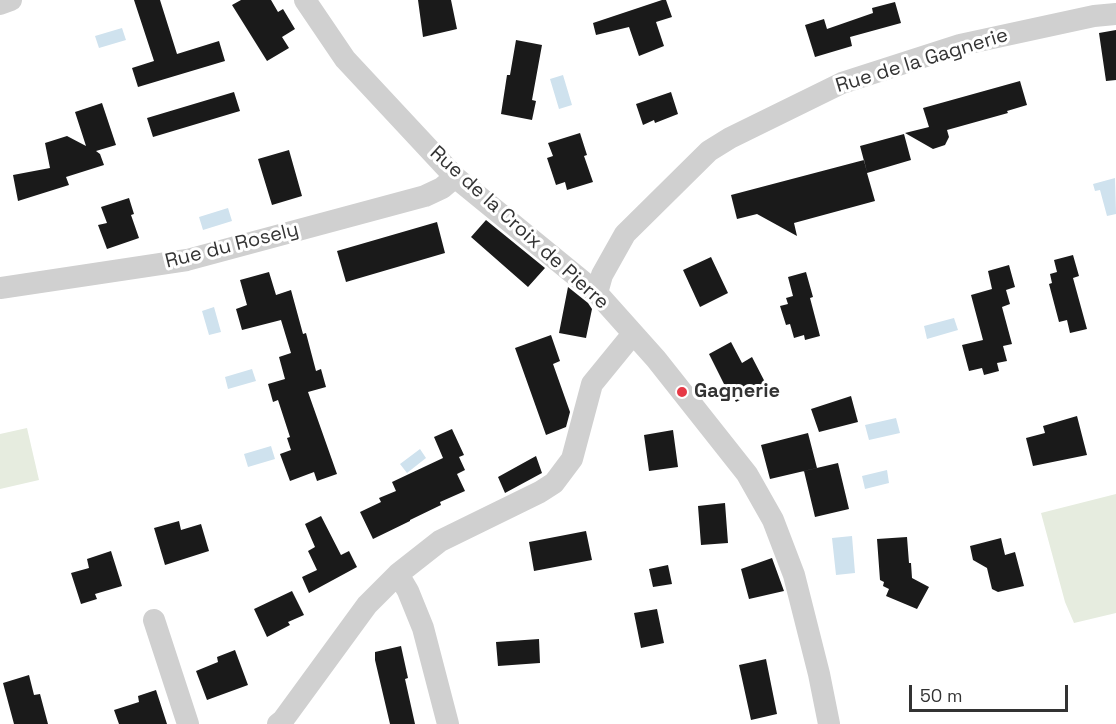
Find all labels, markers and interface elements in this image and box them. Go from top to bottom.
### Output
street label: Rue de la Gagnerie [833,23,1011,99]
street label: Rue de la Croix de Pierre [425,141,613,315]
street label: Rue du Rosely [163,218,301,274]
place label: Gagnerie [694,380,780,404]
marker: Gagnerie [675,385,689,399]
scale bar [912,673,1071,711]
text: 50 m [920,684,962,707]

